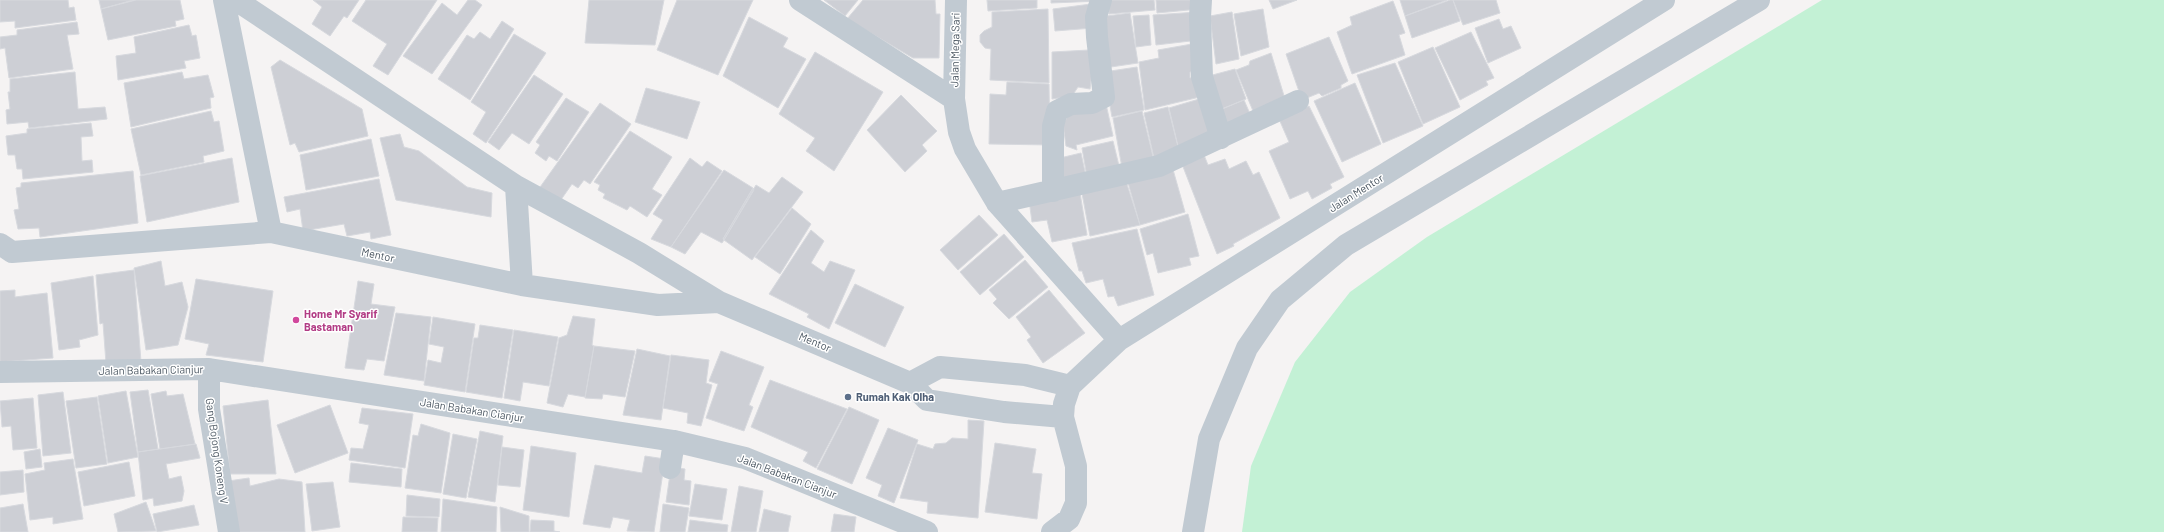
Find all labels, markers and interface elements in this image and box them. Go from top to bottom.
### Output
street label: Jalan Mega Sari [947,12,962,87]
street label: Jalan Mentor [1326,171,1385,214]
street label: Mentor [360,245,396,264]
place label: Home Mr Syarif Bastaman [304,307,378,333]
marker: Home Mr Syarif Bastaman [291,315,301,325]
street label: Mentor [797,329,833,354]
street label: Jalan Babakan Cianjur [98,362,204,377]
place label: Rumah Kak Olha [856,390,934,403]
marker: Rumah Kak Olha [843,392,853,402]
street label: Jalan Babakan Cianjur [419,395,525,424]
street label: Gang Bojong Koneng V [204,397,231,505]
street label: Jalan Babakan Cianjur [736,451,839,500]

